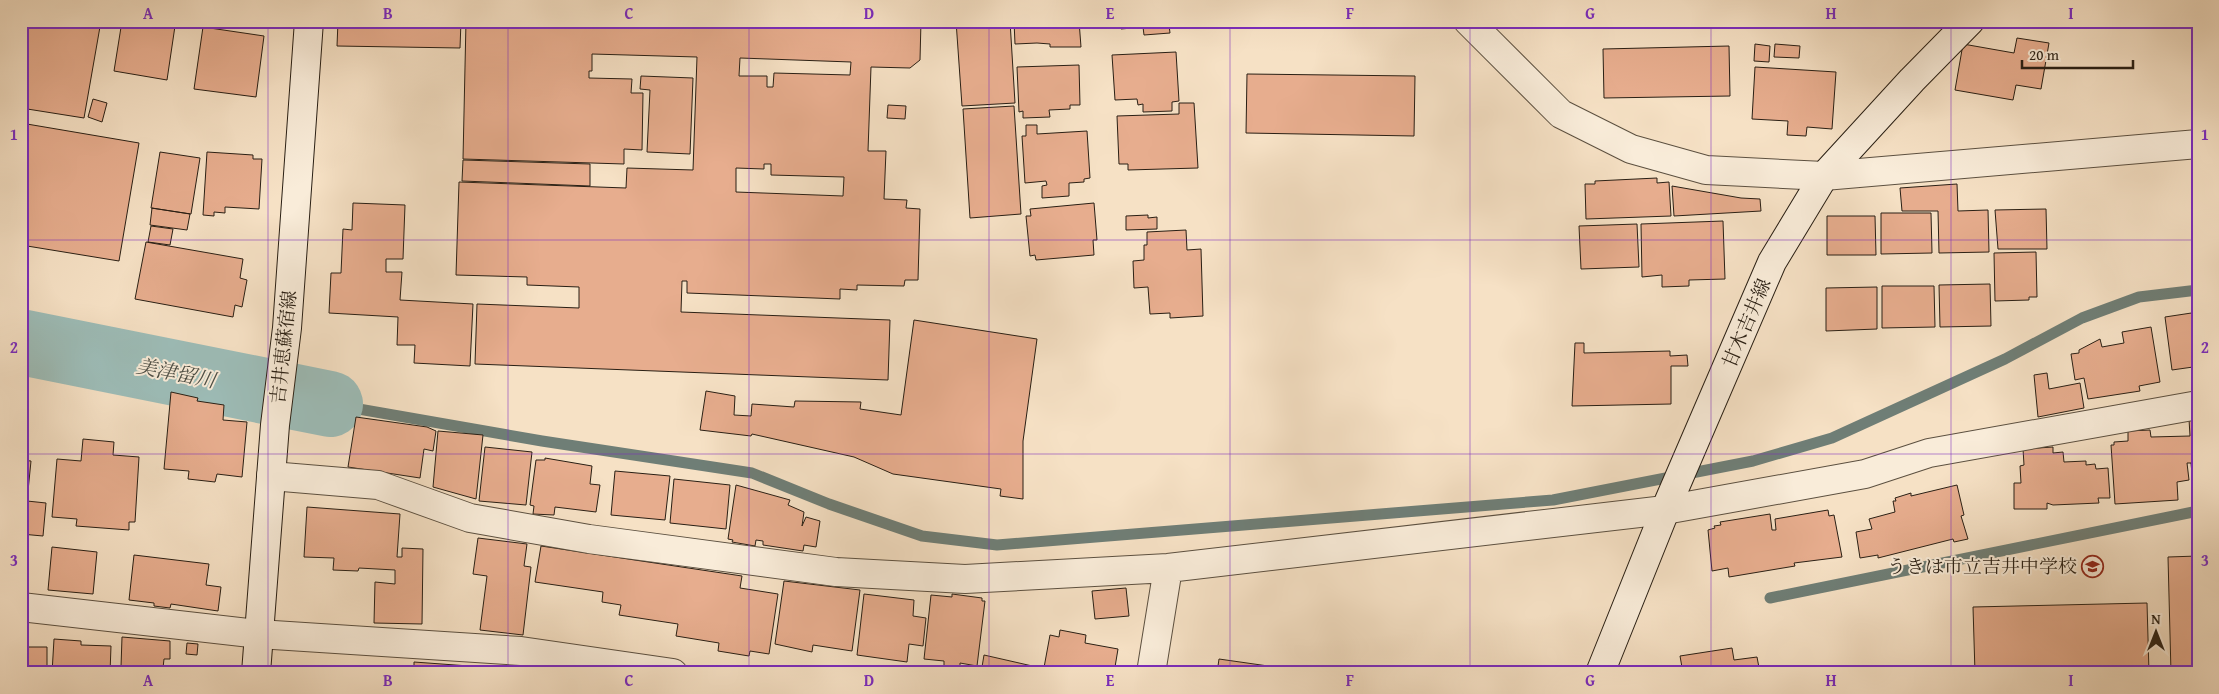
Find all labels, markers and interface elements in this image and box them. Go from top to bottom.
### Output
text: A [143,1,154,25]
text: B [383,1,393,25]
text: C [624,1,634,25]
text: D [864,1,874,25]
text: E [1106,1,1115,25]
text: F [1346,1,1354,25]
text: G [1585,1,1595,25]
text: H [1825,1,1837,25]
text: I [2068,1,2074,25]
scale bar [2022,38,2133,70]
text: 20 m [2029,44,2060,65]
text: 1 [10,122,18,146]
text: 1 [2201,122,2209,146]
street label: 甘木吉井線 [1715,274,1777,372]
street label: 吉井恵蘇宿線 [263,289,303,405]
text: 2 [10,335,18,359]
text: 2 [2201,335,2209,359]
water label: 美津留川 [134,351,220,395]
text: 3 [10,548,18,572]
text: 3 [2201,548,2209,572]
place label: うきは市立吉井中学校 [1887,552,2077,580]
school or university icon: うきは市立吉井中学校 [2081,554,2105,578]
north arrow [2132,606,2182,656]
text: N [2151,609,2161,629]
text: A [143,668,154,692]
text: B [383,668,393,692]
text: C [624,668,634,692]
text: D [864,668,874,692]
text: E [1106,668,1115,692]
text: F [1346,668,1354,692]
text: G [1585,668,1595,692]
text: H [1825,668,1837,692]
text: I [2068,668,2074,692]

